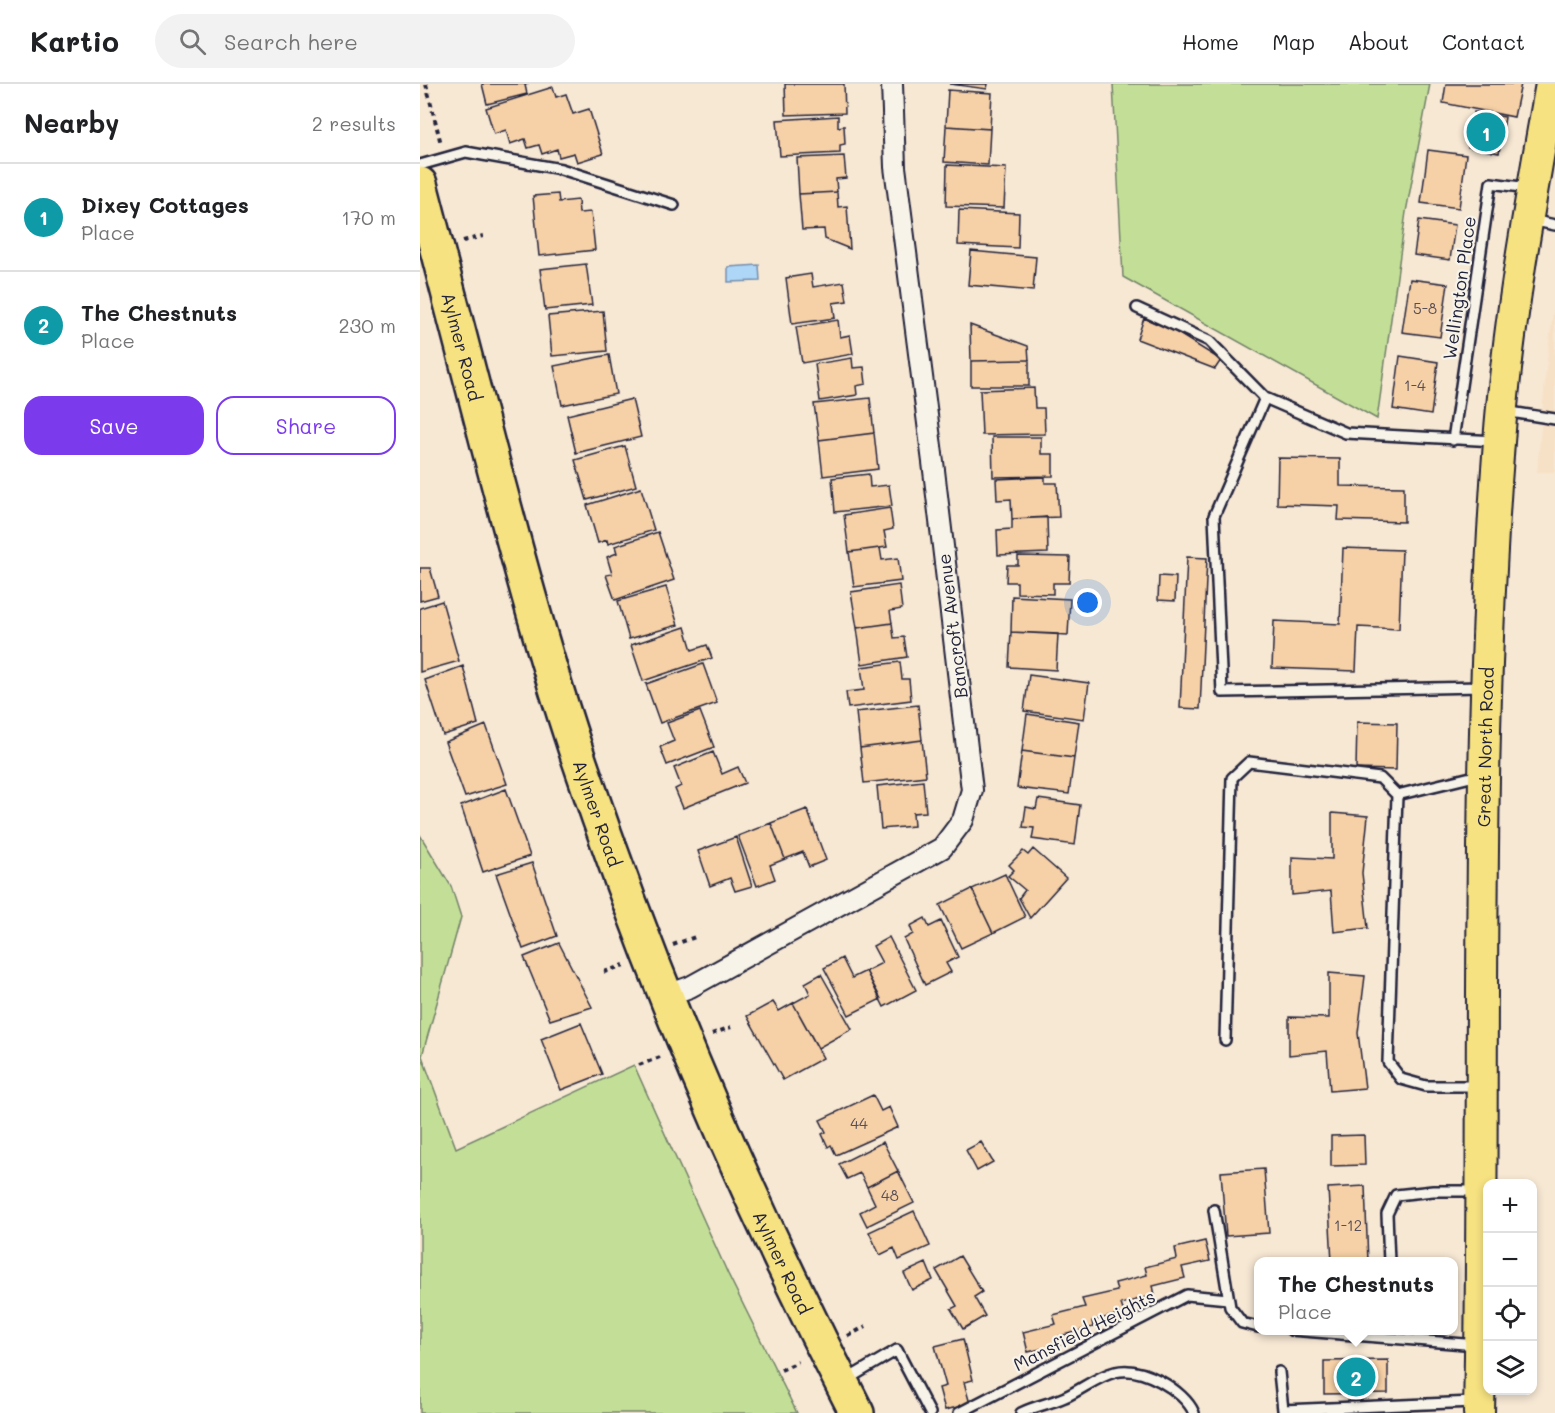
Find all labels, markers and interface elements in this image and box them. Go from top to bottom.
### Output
search box [155,14,575,68]
text: Kartio [30,23,119,59]
icon: search [176,25,209,58]
text: Search here [224,27,358,56]
text: Home [1182,28,1239,55]
text: Map [1272,28,1315,55]
text: About [1348,28,1409,55]
text: Contact [1442,28,1525,55]
text: Nearby [24,106,119,140]
text: 2 results [312,110,396,136]
pin: 1 [1466,110,1506,154]
text: Dixey Cottages [81,190,249,219]
text: 1 [39,204,48,230]
text: 170 m [341,204,396,230]
street label: Wellington Place [1437,215,1481,361]
text: Place [81,219,135,245]
street label: Aylmer Road [436,290,488,404]
text: The Chestnuts [81,298,237,327]
house number: 5-8 [1413,298,1437,318]
text: 2 [38,312,49,338]
text: 230 m [338,312,396,338]
text: Place [81,327,135,353]
house number: 1-4 [1404,375,1426,395]
button: Save [24,396,204,455]
button: Share [216,396,396,455]
street label: Bancroft Avenue [931,552,973,700]
your location [1073,588,1102,617]
street label: Great North Road [1471,667,1499,827]
street label: Aylmer Road [568,757,627,870]
house number: 44 [850,1113,868,1133]
map controls [1483,1179,1537,1395]
button: + [1483,1179,1537,1233]
house number: 48 [881,1185,899,1205]
street label: Aylmer Road [748,1207,817,1318]
house number: 1-12 [1334,1215,1362,1235]
button: − [1483,1233,1537,1287]
popup [1254,1257,1458,1335]
text: The Chestnuts [1278,1269,1434,1298]
street label: Mansfield Heights [1009,1284,1159,1376]
button: locate [1483,1287,1537,1341]
text: Place [1278,1298,1332,1324]
button: layers [1483,1341,1537,1395]
pin: 2 [1336,1354,1376,1400]

